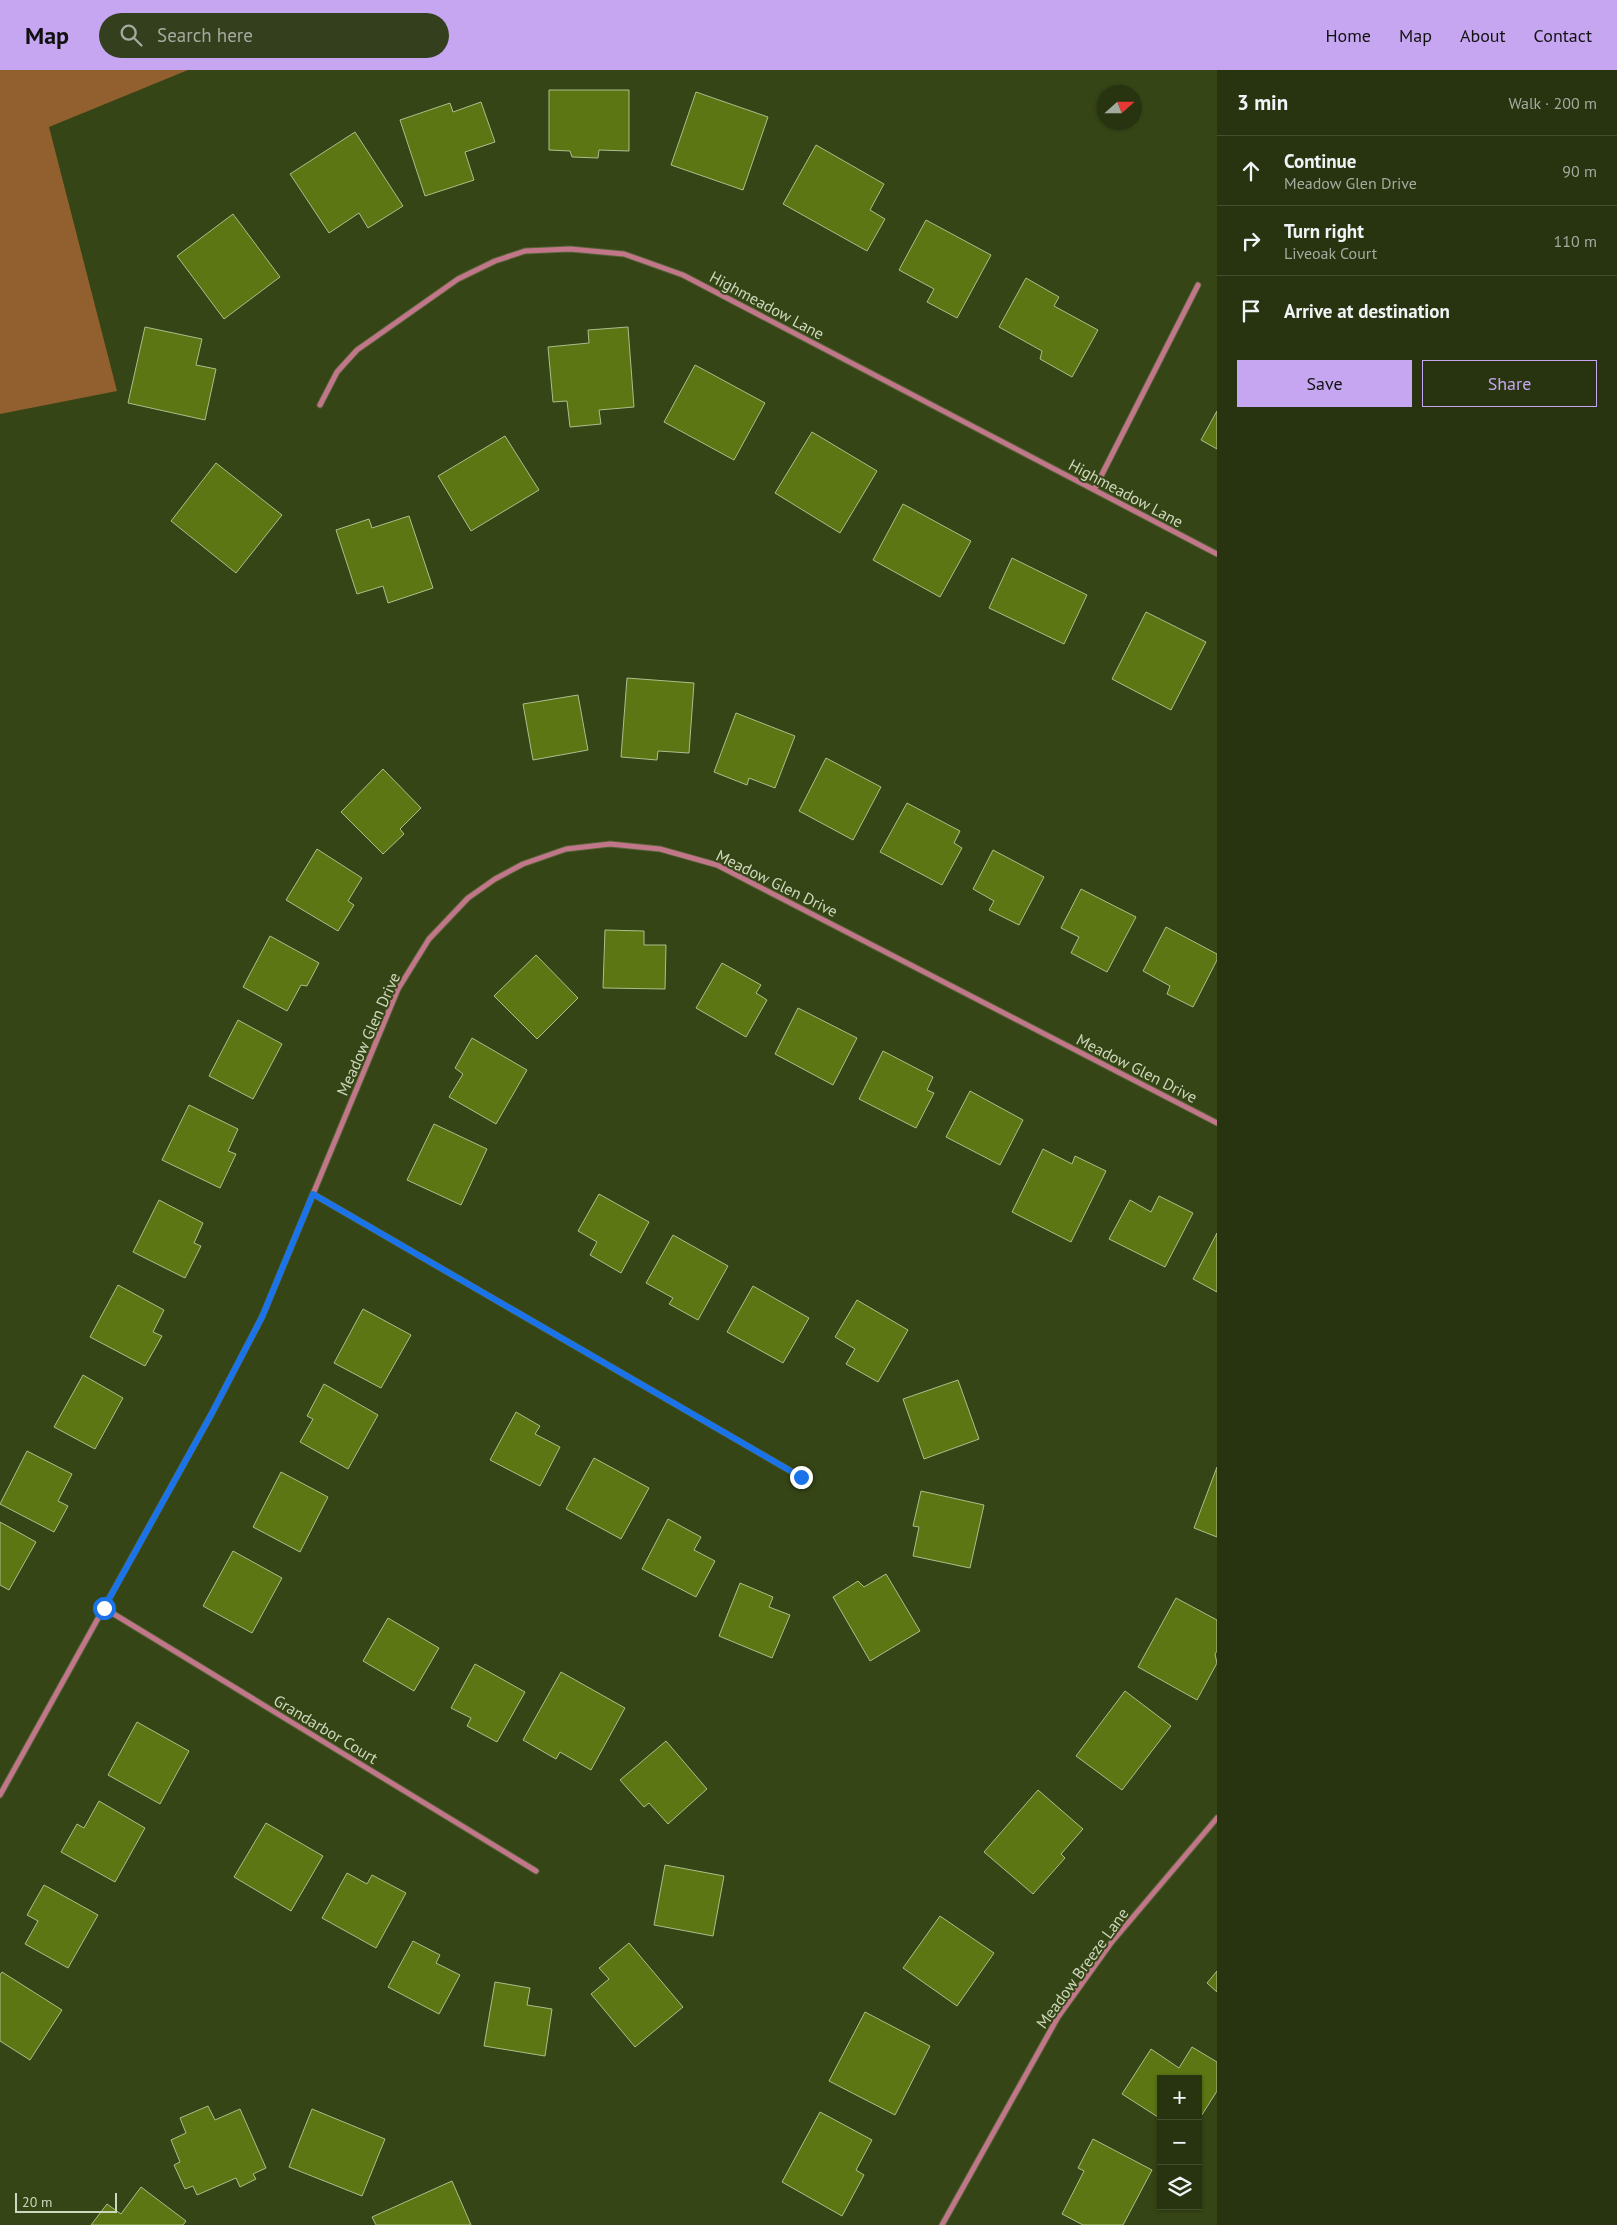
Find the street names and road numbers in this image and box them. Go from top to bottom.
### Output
street label: Highmeadow Lane [706,266,828,344]
street label: Highmeadow Lane [1065,454,1187,532]
street label: Meadow Glen Drive [713,845,841,921]
street label: Meadow Glen Drive [332,969,404,1099]
street label: Meadow Glen Drive [1073,1029,1201,1107]
street label: Grandarbor Court [270,1690,382,1768]
street label: Meadow Breeze Lane [1032,1904,1132,2032]

